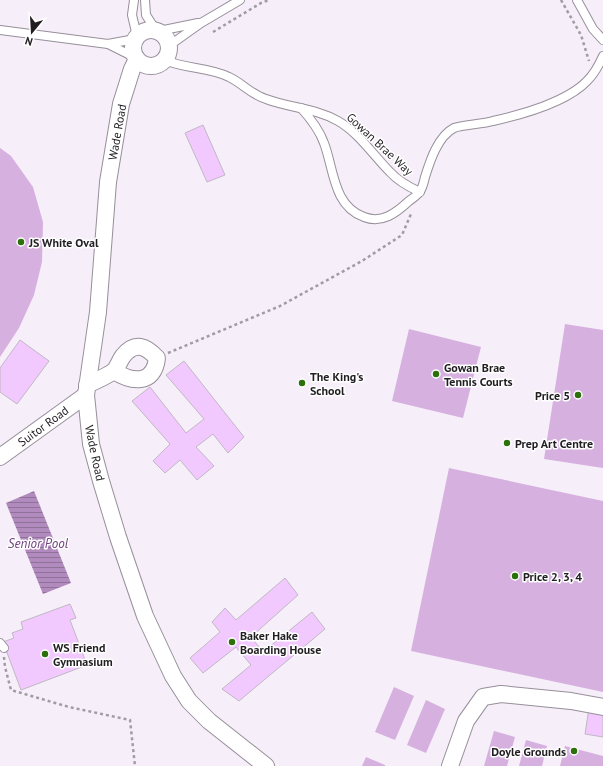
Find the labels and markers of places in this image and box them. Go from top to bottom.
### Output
place label: JS White Oval [28,235,99,250]
marker: JS White Oval [16,237,26,247]
place label: Gowan Brae Tennis Courts [444,360,513,389]
place label: The King's School [310,369,363,398]
marker: Gowan Brae Tennis Courts [431,369,441,379]
marker: The King's School [297,378,307,388]
place label: Price 5 [535,388,570,403]
marker: Price 5 [573,390,583,400]
place label: Prep Art Centre [515,436,593,451]
marker: Prep Art Centre [502,438,512,448]
place label: Price 2, 3, 4 [523,569,582,584]
marker: Price 2, 3, 4 [510,571,520,581]
place label: Baker Hake Boarding House [240,628,321,657]
marker: Baker Hake Boarding House [227,637,237,647]
place label: WS Friend Gymnasium [53,640,113,669]
marker: WS Friend Gymnasium [40,649,50,659]
place label: Doyle Grounds [491,744,566,759]
marker: Doyle Grounds [569,746,579,756]

